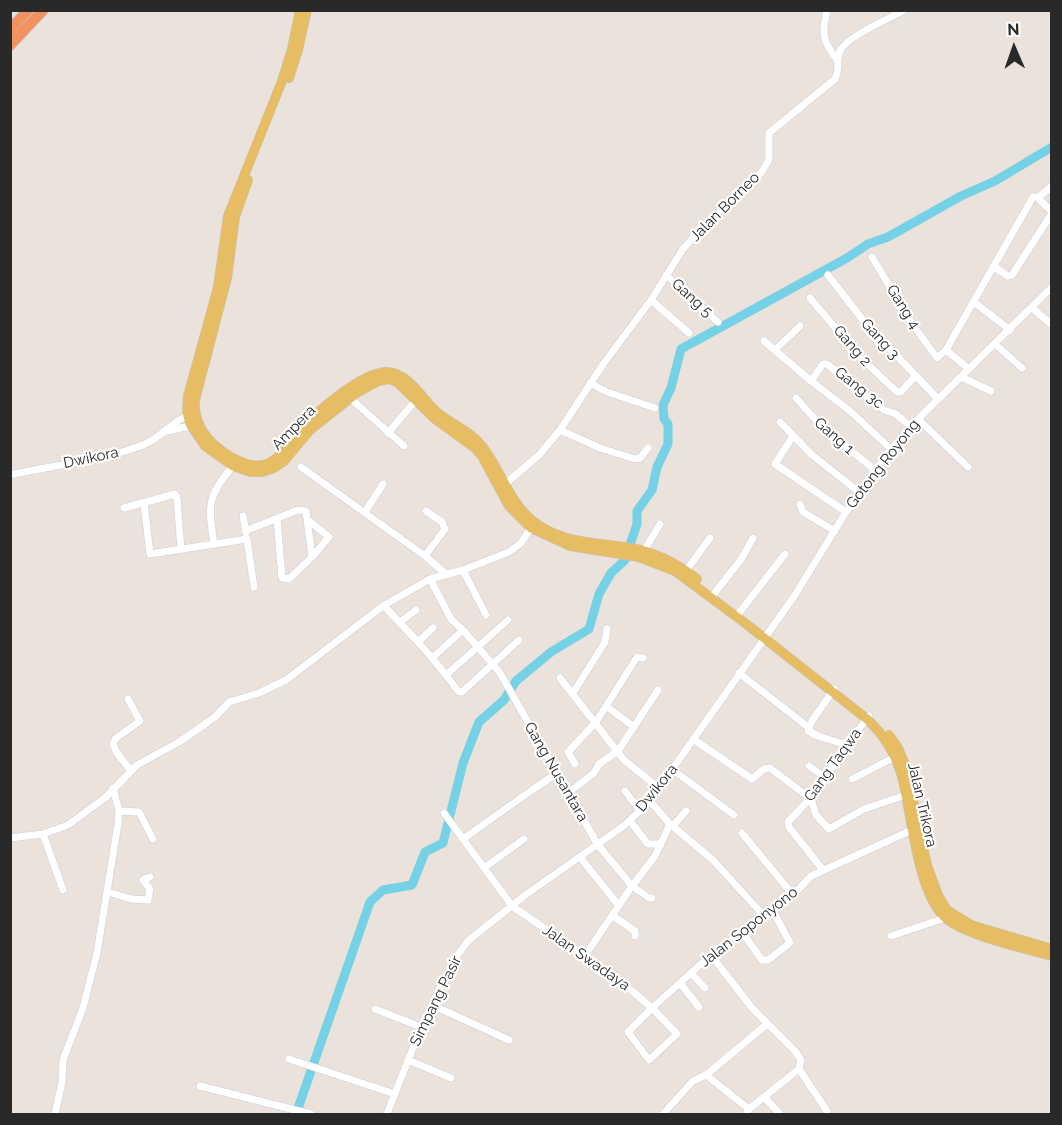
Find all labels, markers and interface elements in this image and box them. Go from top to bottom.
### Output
north arrow [984,18,1044,78]
text: N [1007,20,1020,39]
street label: Jalan Borneo [687,169,763,245]
street label: Gang 5 [668,275,716,321]
street label: Gang 4 [882,281,924,333]
street label: Gang 3 [857,315,903,363]
street label: Gang 2 [829,322,875,370]
street label: Gang 3c [831,363,887,413]
street label: Ampera [268,402,320,454]
street label: Gang 1 [810,414,858,458]
street label: Gotong Royong [843,416,923,512]
street label: Dwikora [62,443,120,473]
street label: Gang Nusantara [520,719,592,825]
street label: Gang Taqwa [800,725,866,805]
street label: Dwikora [632,761,682,815]
street label: Jalan Trikora [904,761,940,849]
street label: Jalan Soponyono [696,883,802,971]
street label: Jalan Swadaya [539,921,633,995]
street label: Simpang Pasir [406,953,466,1049]

